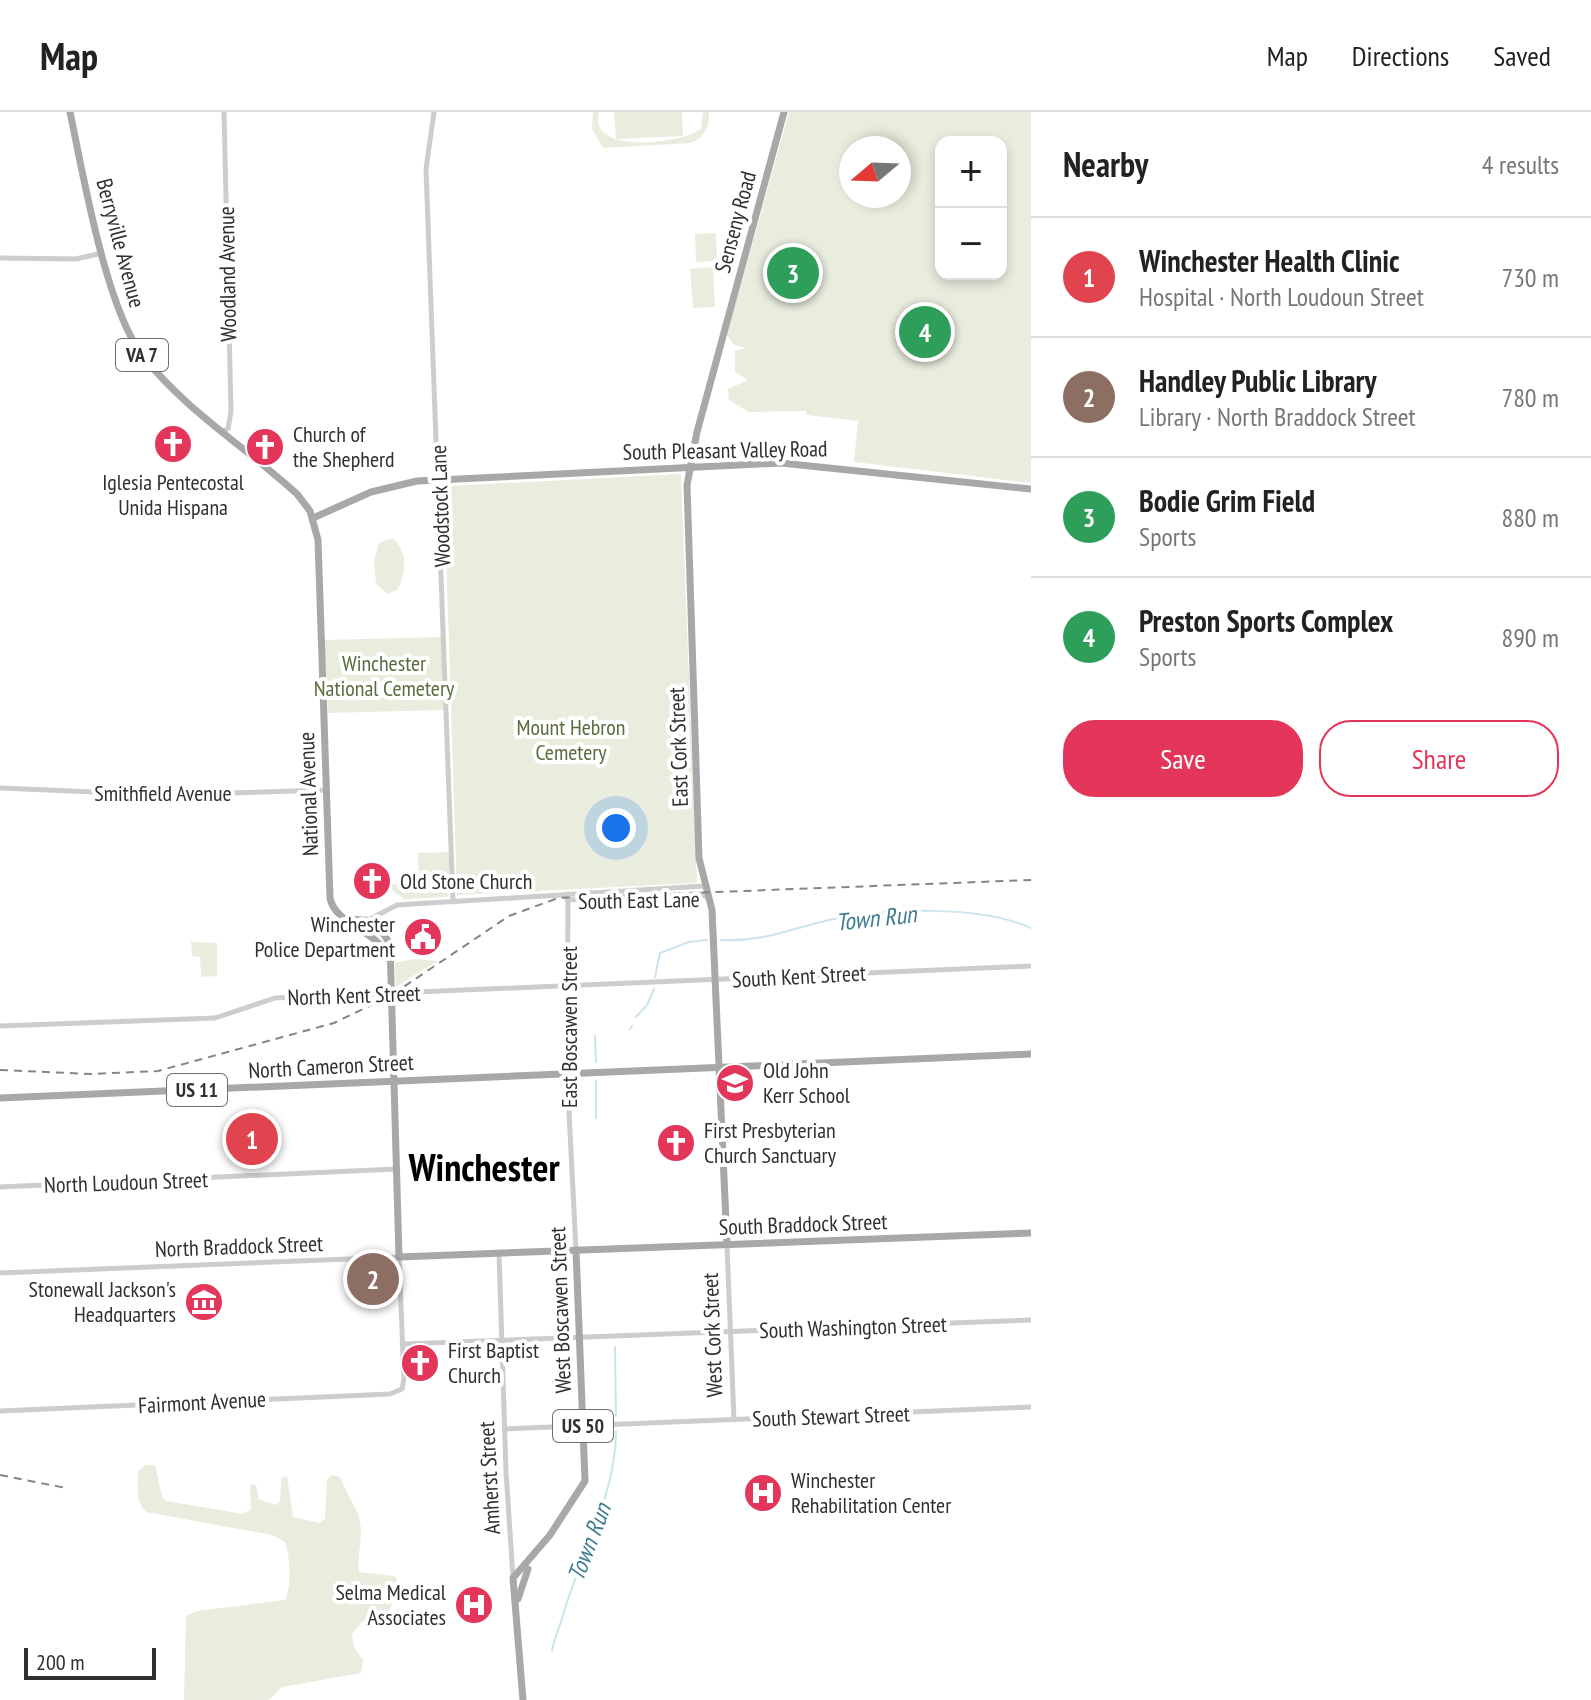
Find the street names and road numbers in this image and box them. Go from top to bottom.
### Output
street label: Senseny Road [708,168,762,276]
street label: Berryville Avenue [90,175,152,311]
street label: Woodland Avenue [212,206,242,342]
road number: VA 7 [116,339,168,371]
street label: South Pleasant Valley Road [622,434,828,466]
street label: Woodstock Lane [424,444,456,568]
street label: East Cork Street [662,687,694,807]
street label: National Avenue [292,731,324,857]
street label: Smithfield Avenue [94,779,232,807]
street label: South East Lane [578,885,700,915]
street label: East Boscawen Street [555,946,583,1108]
street label: South Kent Street [731,959,867,993]
street label: North Kent Street [287,979,421,1011]
street label: North Cameron Street [248,1048,414,1084]
road number: US 11 [167,1074,227,1106]
street label: North Loudoun Street [44,1165,208,1199]
street label: South Braddock Street [718,1207,888,1241]
street label: West Boscawen Street [543,1226,577,1394]
street label: North Braddock Street [155,1229,323,1263]
street label: West Cork Street [696,1272,728,1398]
street label: South Washington Street [759,1310,947,1344]
street label: Fairmont Avenue [137,1385,267,1419]
street label: South Stewart Street [752,1399,910,1433]
road number: US 50 [553,1410,613,1442]
street label: Amherst Street [472,1421,506,1535]

